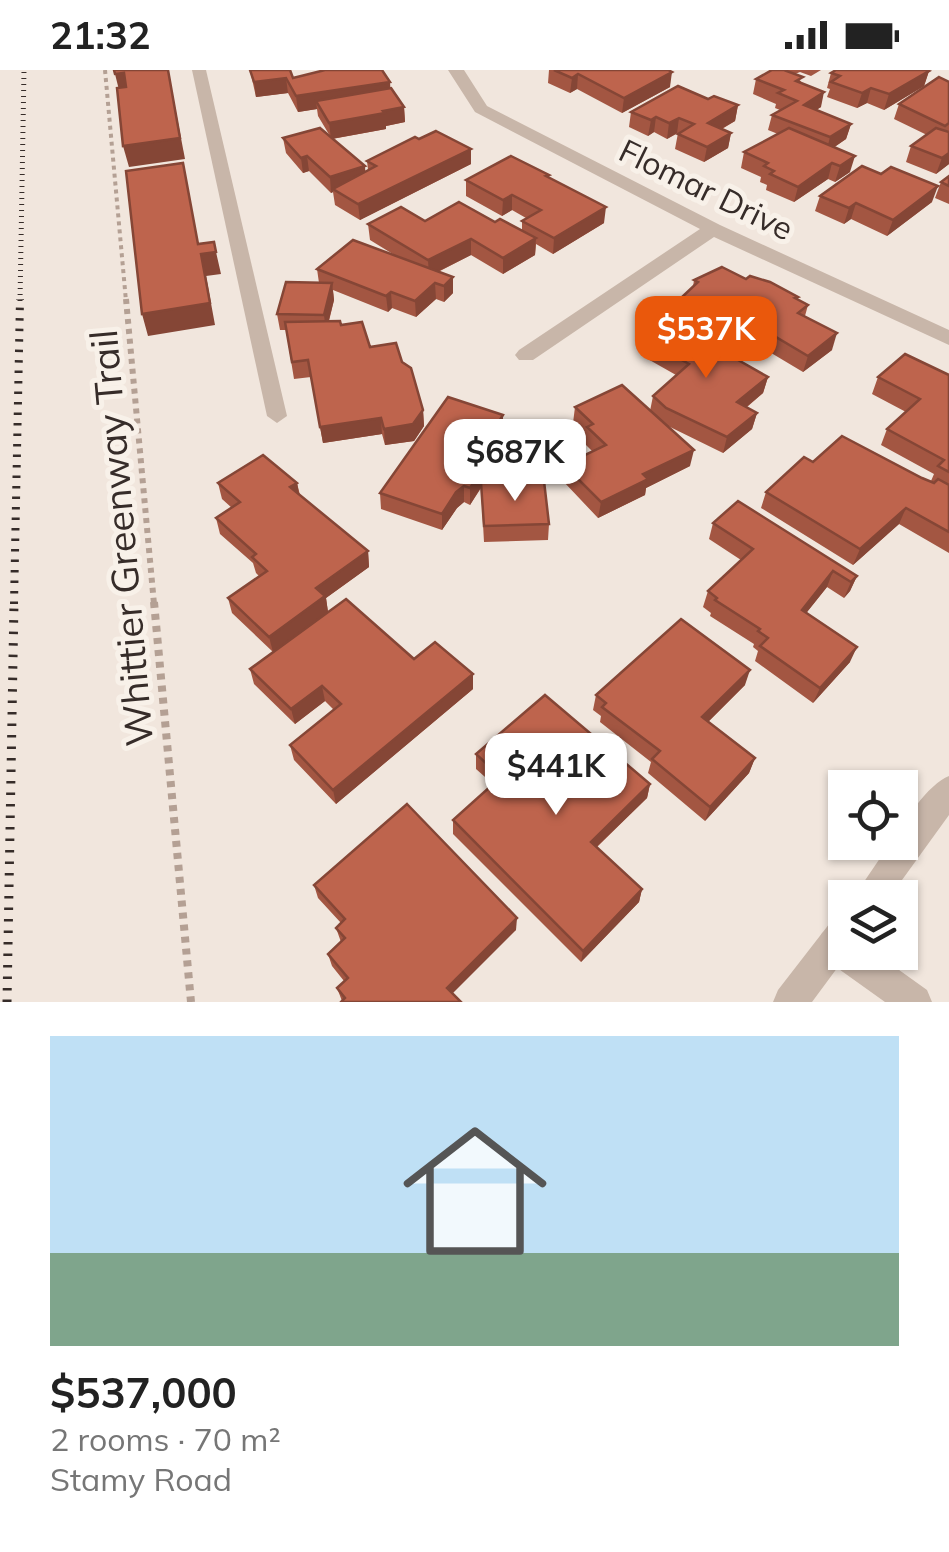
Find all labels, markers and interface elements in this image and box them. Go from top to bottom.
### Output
text: 21:32 [50,11,151,59]
street label: Flomar Drive [613,130,800,248]
pin: $537K [636,296,776,381]
text: $537K [657,308,755,348]
street label: Whittier Greenway Trail [79,328,163,748]
pin: $687K [445,419,585,504]
text: $687K [466,431,564,471]
pin: $441K [486,733,626,818]
text: $441K [507,745,605,785]
map controls [828,770,918,970]
button: locate [828,770,918,860]
button: layers [828,880,918,970]
icon: home [385,1101,565,1281]
text: $537,000 [50,1366,237,1419]
text: 2 rooms · 70 m² [50,1419,281,1459]
text: Stamy Road [50,1459,232,1499]

